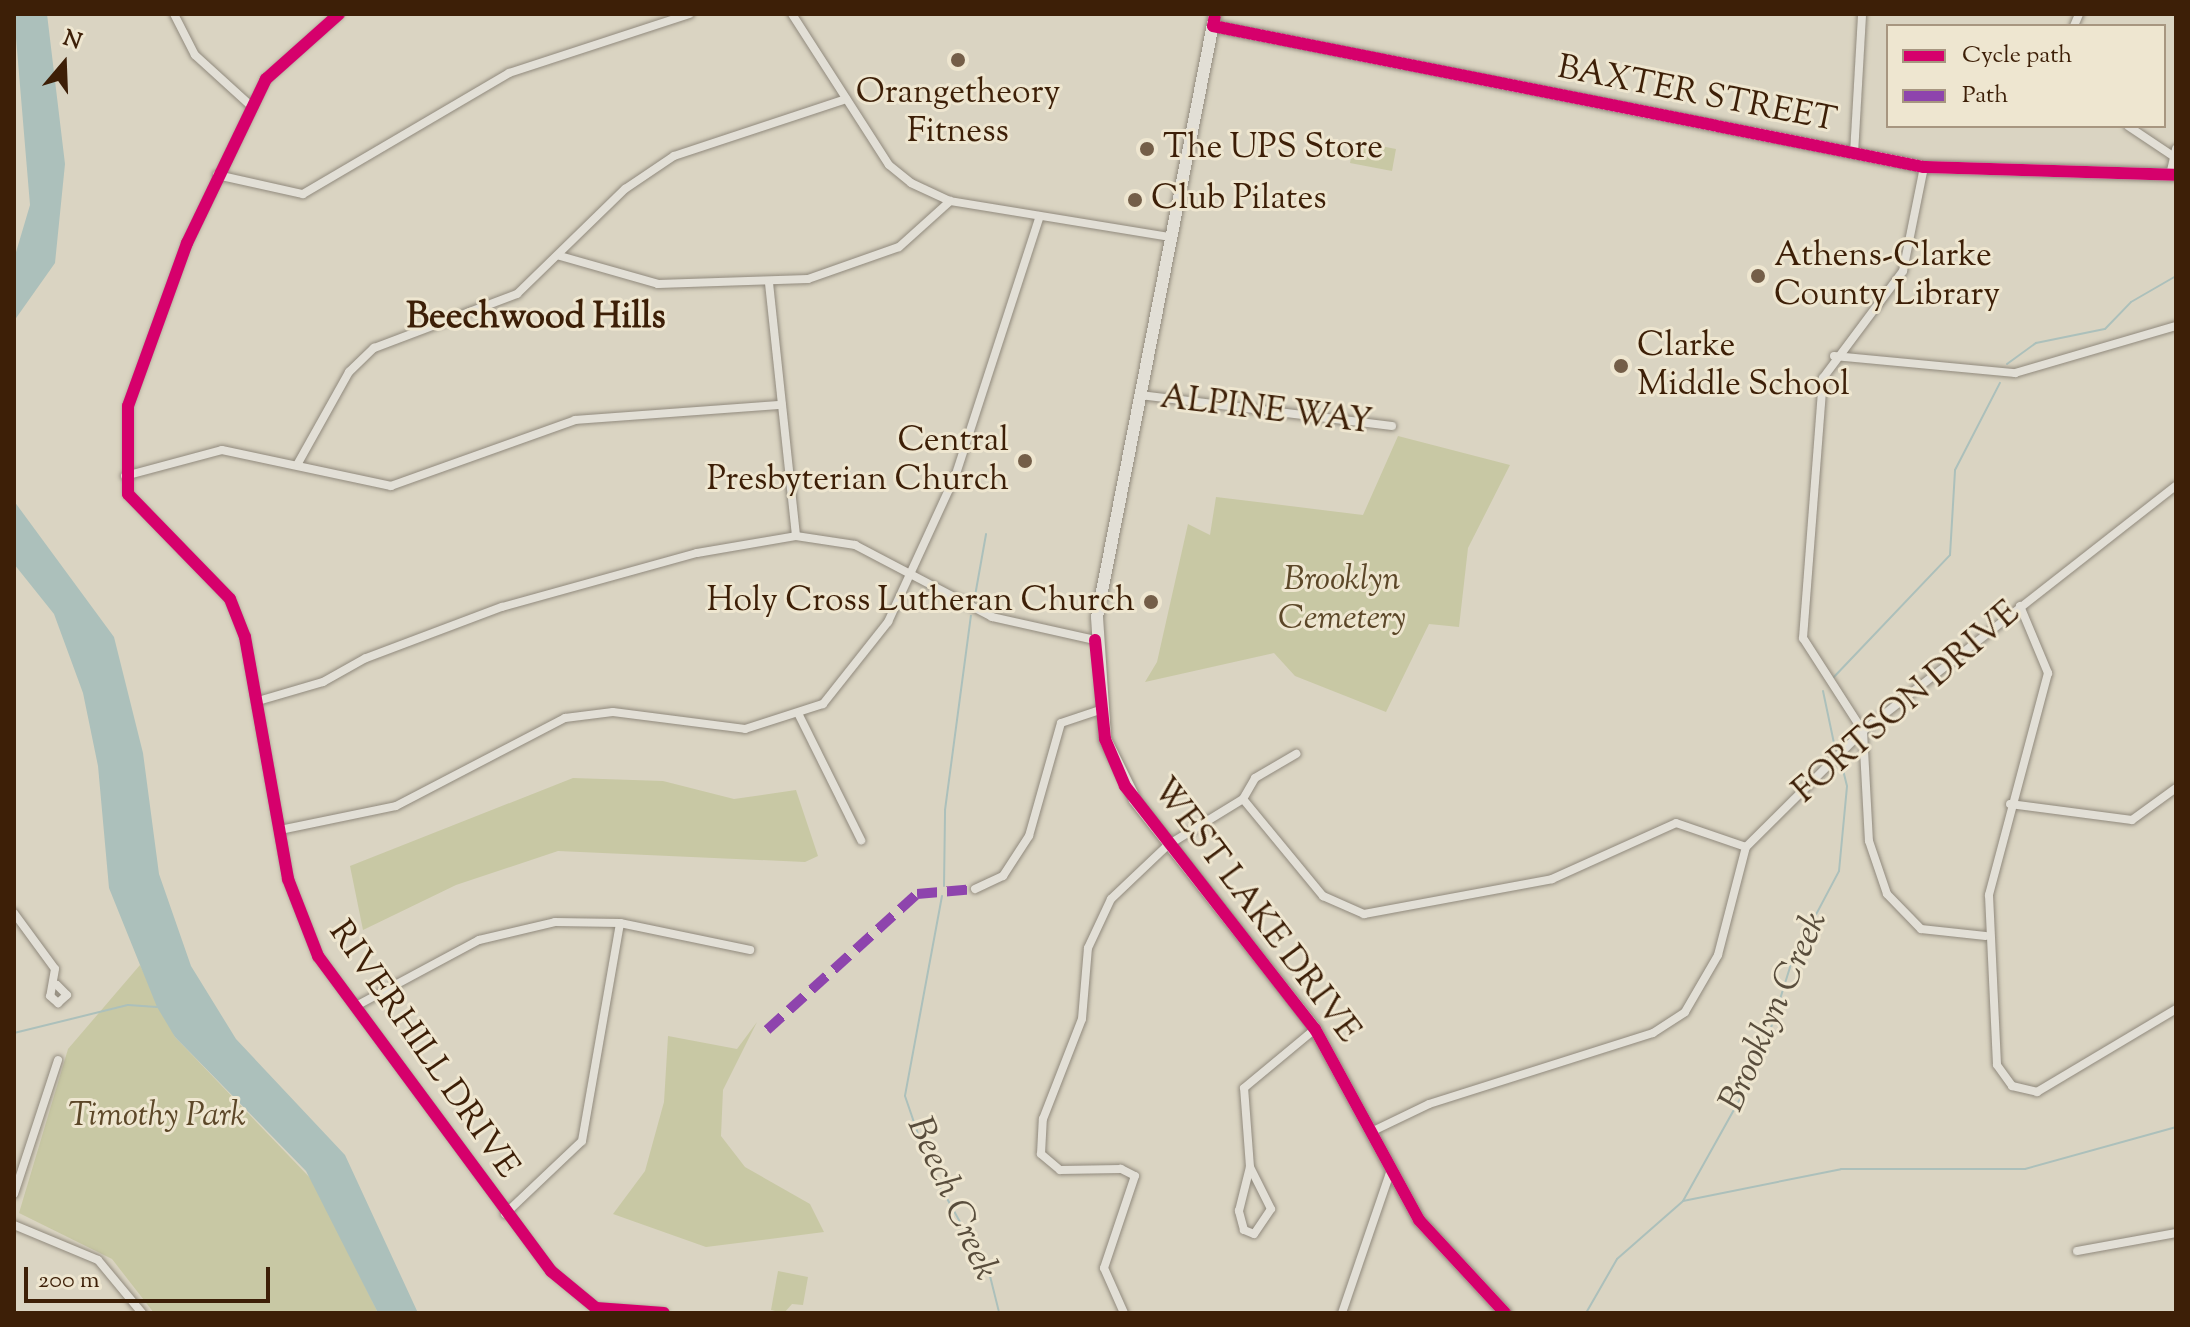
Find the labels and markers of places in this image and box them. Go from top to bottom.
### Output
marker: Orangetheory Fitness [949,51,967,69]
place label: Orangetheory Fitness [856,73,1060,152]
place label: The UPS Store [1163,129,1383,169]
marker: The UPS Store [1138,140,1156,158]
place label: Club Pilates [1151,180,1327,220]
marker: Club Pilates [1126,191,1144,209]
place label: Athens-Clarke County Library [1774,236,2000,316]
marker: Athens-Clarke County Library [1749,267,1767,285]
place label: Clarke Middle School [1637,326,1850,406]
marker: Clarke Middle School [1612,357,1630,375]
place label: Central Presbyterian Church [707,421,1009,500]
marker: Central Presbyterian Church [1016,452,1034,470]
place label: Holy Cross Lutheran Church [707,582,1135,622]
marker: Holy Cross Lutheran Church [1142,593,1160,611]

